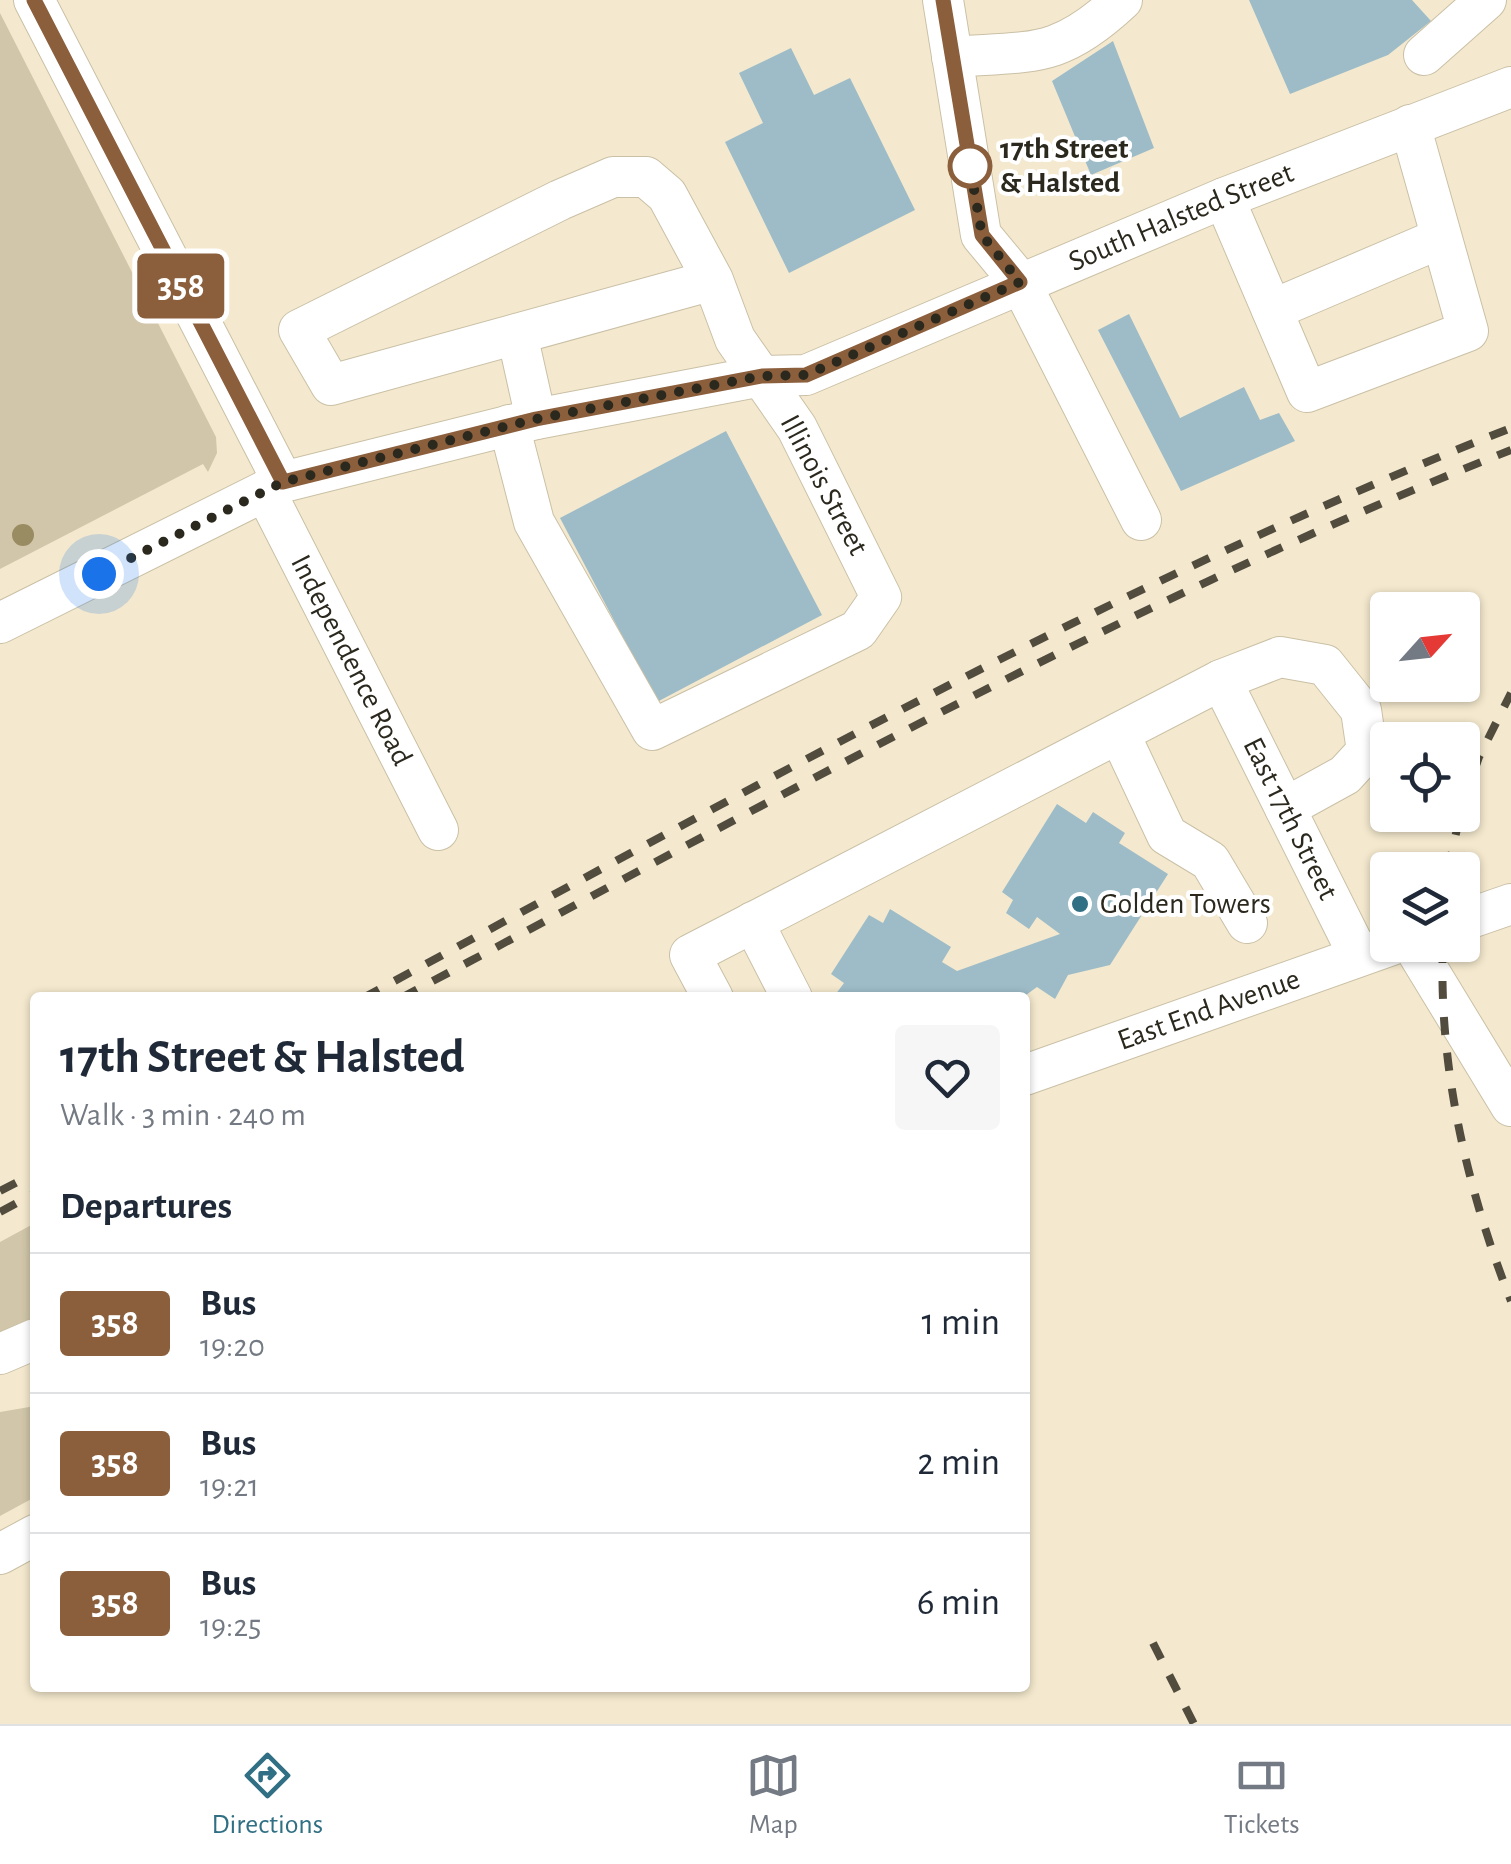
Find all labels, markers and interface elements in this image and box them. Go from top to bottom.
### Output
place label: 17th Street & Halsted [1000,134,1128,198]
marker: 17th Street & Halsted [949,145,991,187]
street label: South Halsted Street [1064,157,1298,277]
line badge: 358 [124,254,238,318]
text: 358 [157,269,205,304]
street label: Illinois Street [775,410,874,560]
your location [74,549,124,599]
street label: Independence Road [285,550,417,770]
north arrow [1370,592,1480,702]
map controls [1370,592,1480,962]
button: locate [1370,722,1480,832]
street label: East 17th Street [1237,733,1344,905]
button: layers [1370,852,1480,962]
place label: Golden Towers [1100,889,1271,919]
marker: Golden Towers [1069,893,1091,915]
street label: East End Avenue [1114,964,1304,1056]
button: heart [895,1025,1000,1130]
text: 17th Street & Halsted [60,1034,465,1082]
text: Walk · 3 min · 240 m [60,1099,306,1131]
text: Departures [60,1188,232,1226]
text: Bus [200,1285,256,1323]
text: 1 min [921,1304,1000,1342]
text: 358 [91,1306,139,1341]
text: 19:20 [200,1330,265,1362]
text: Bus [200,1425,256,1463]
text: 2 min [917,1444,1000,1482]
text: 358 [91,1446,139,1481]
text: 19:21 [200,1470,259,1502]
text: Bus [200,1565,256,1603]
text: 6 min [917,1584,1000,1622]
text: 358 [91,1586,139,1621]
text: 19:25 [200,1610,261,1642]
tab: Directions [211,1748,323,1842]
tab: Map [746,1748,801,1842]
tab: Tickets [1224,1748,1300,1842]

